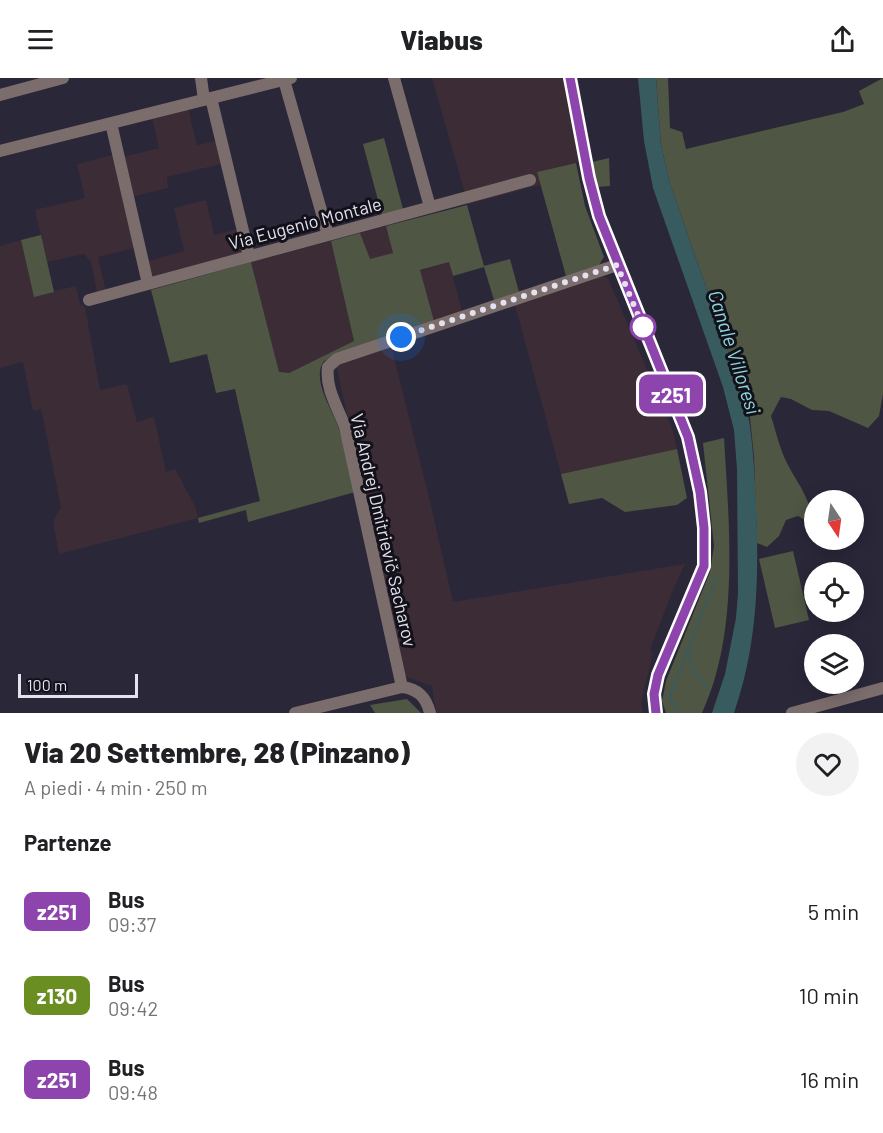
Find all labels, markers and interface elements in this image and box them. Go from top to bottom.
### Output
icon: menu [24,23,57,56]
text: Viabus [400,23,483,55]
icon: share [826,23,859,56]
street label: Via Eugenio Montale [226,192,384,254]
water label: Canale Villoresi [704,287,766,417]
unlabelled marker [630,314,656,340]
your location [386,322,416,352]
line badge: z251 [629,374,713,414]
text: z251 [651,382,691,407]
street label: Via Andrej Dmitrievič Sacharov [346,411,422,649]
north arrow [804,490,864,550]
map controls [804,490,864,694]
button: locate [804,562,864,622]
button: layers [804,634,864,694]
scale bar [18,671,138,698]
text: 100 m [27,675,67,694]
button: heart [796,733,859,796]
text: Via 20 Settembre, 28 (Pinzano) [24,735,410,769]
text: A piedi · 4 min · 250 m [24,775,208,799]
text: Partenze [24,829,112,855]
text: Bus [108,886,145,912]
text: 5 min [808,898,859,924]
text: z251 [37,899,77,924]
text: 09:37 [108,912,156,936]
text: Bus [108,970,145,996]
text: 10 min [799,982,859,1008]
text: z130 [37,983,77,1008]
text: 09:42 [108,996,158,1020]
text: Bus [108,1054,145,1080]
text: 16 min [800,1066,859,1092]
text: z251 [37,1067,77,1092]
text: 09:48 [108,1080,158,1104]

